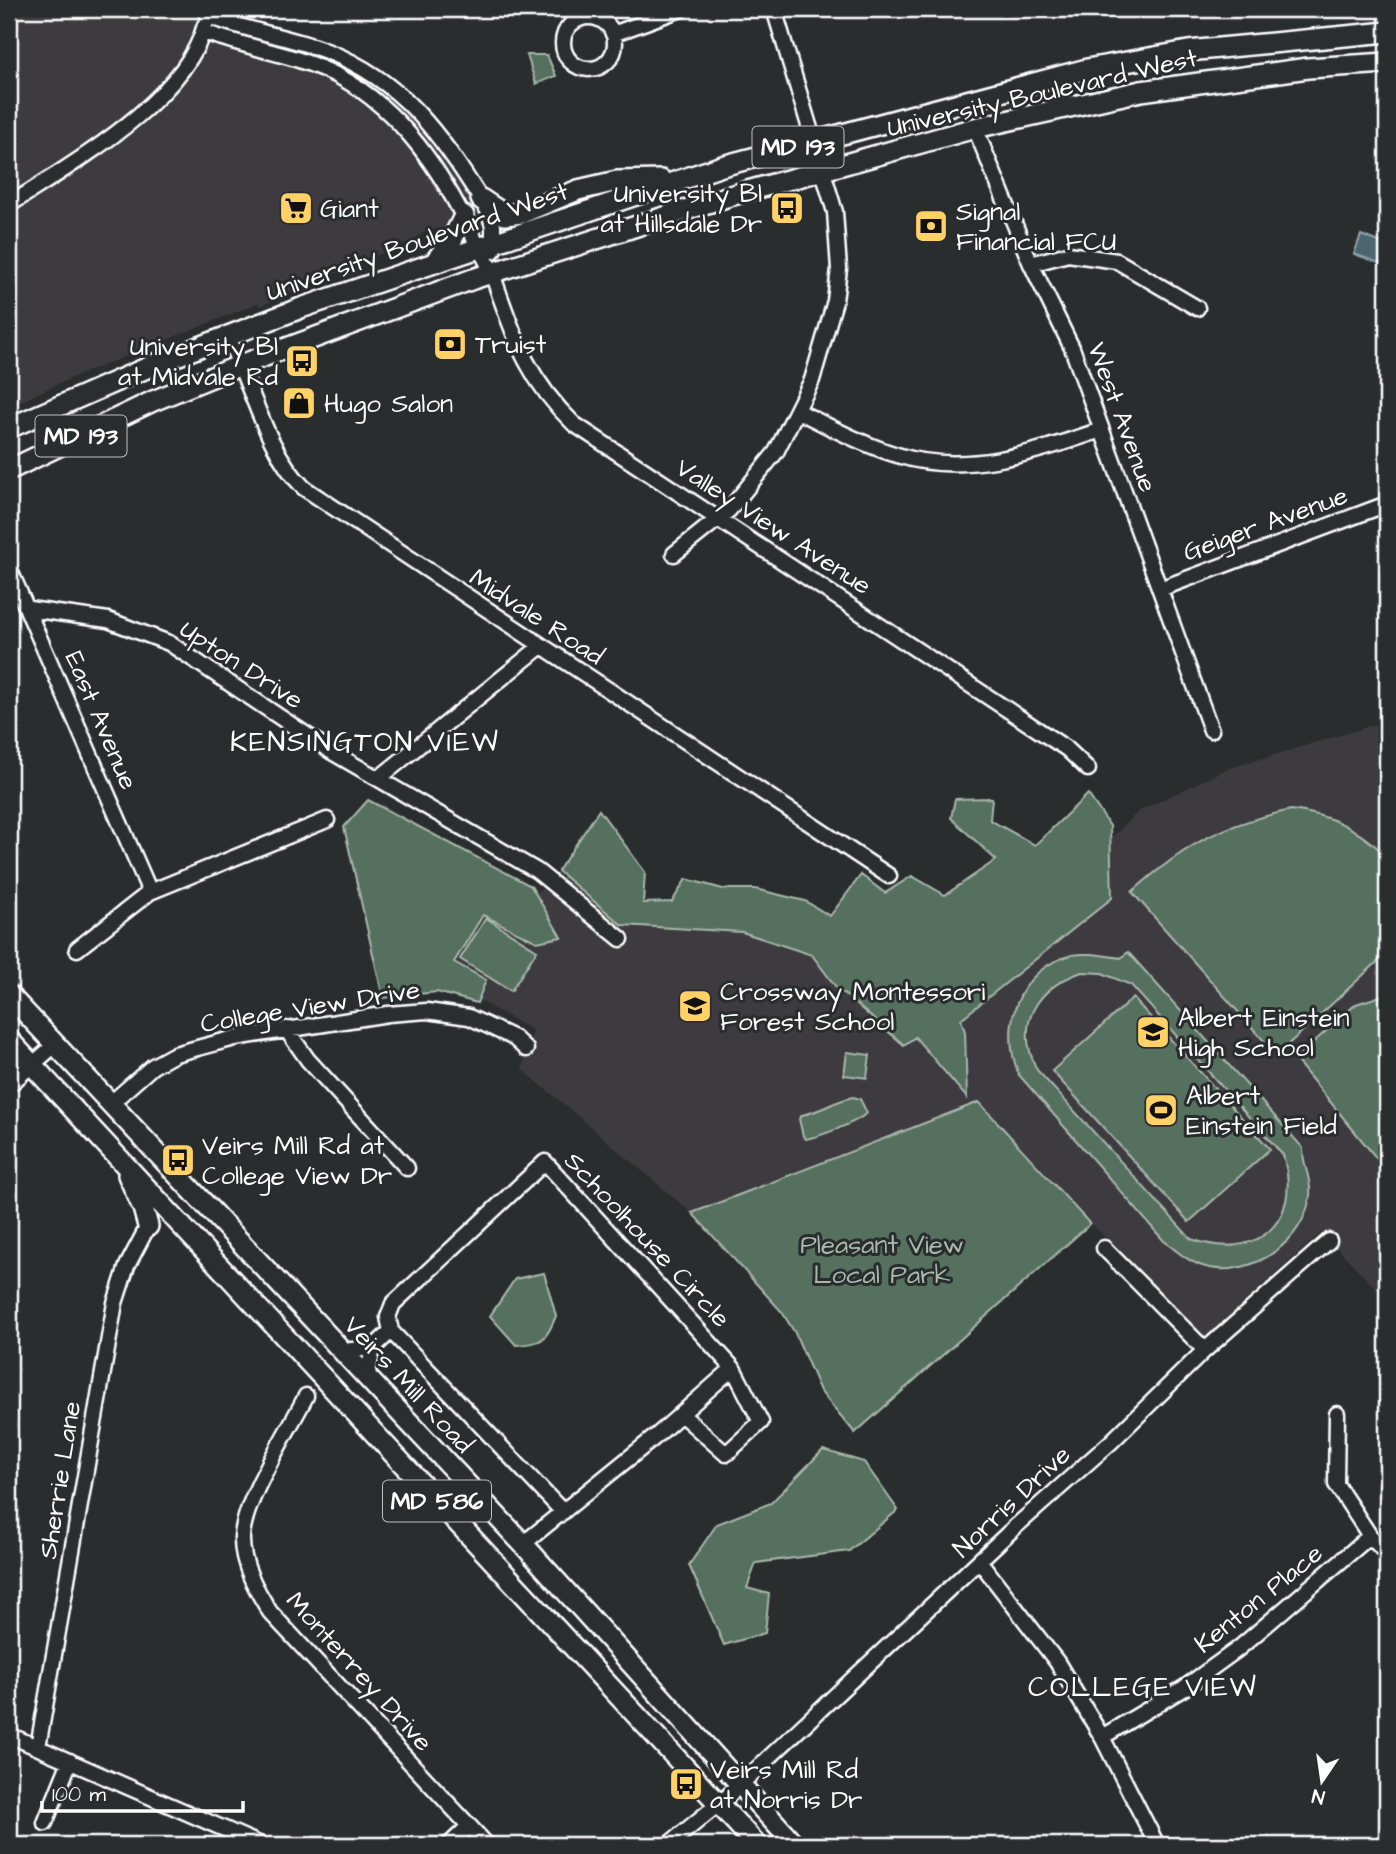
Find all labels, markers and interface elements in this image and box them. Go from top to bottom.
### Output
street label: University Boulevard West [884,40,1202,148]
road number: MD 193 [752,127,844,168]
street label: University Boulevard West [262,173,574,312]
place label: University Bl at Hillsdale Dr [601,176,762,242]
supermarket icon: Giant [277,189,315,227]
bus stop icon: University Bl at Hillsdale Dr [768,189,806,227]
place label: Giant [320,191,379,227]
place label: Signal Financial FCU [956,194,1116,260]
bank icon: Signal Financial FCU [912,207,950,245]
bank icon: Truist [431,325,469,363]
place label: Truist [475,327,547,363]
place label: University Bl at Midvale Rd [118,329,278,395]
street label: West Avenue [1078,337,1166,497]
bus stop icon: University Bl at Midvale Rd [283,342,321,380]
shop icon: Hugo Salon [280,384,318,422]
place label: Hugo Salon [324,386,453,424]
road number: MD 193 [36,416,126,456]
street label: Valley View Avenue [668,450,878,605]
street label: Geiger Avenue [1178,477,1353,572]
street label: Midvale Road [462,560,611,674]
street label: Upton Drive [173,612,310,718]
street label: East Avenue [56,646,146,795]
district label: KENSINGTON VIEW [230,723,500,762]
street label: College View Drive [198,972,423,1044]
place label: Crossway Montessori Forest School [720,974,985,1040]
school or university icon: Crossway Montessori Forest School [676,987,714,1025]
place label: Albert Einstein High School [1178,1000,1350,1068]
school or university icon: Albert Einstein High School [1134,1013,1172,1051]
place label: Albert Einstein Field [1186,1078,1337,1144]
sports icon: Albert Einstein Field [1142,1091,1180,1129]
place label: Veirs Mill Rd at College View Dr [202,1128,392,1196]
bus stop icon: Veirs Mill Rd at College View Dr [159,1141,197,1179]
street label: Schoolhouse Circle [556,1144,738,1336]
park label: Pleasant View Local Park [800,1227,964,1293]
street label: Veirs Mill Road [335,1308,481,1461]
street label: Sherrie Lane [30,1399,90,1562]
street label: Norris Drive [945,1438,1079,1566]
road number: MD 586 [383,1480,491,1521]
street label: Kenton Place [1187,1536,1330,1662]
street label: Monterrey Drive [276,1584,441,1761]
district label: COLLEGE VIEW [1028,1668,1258,1707]
north arrow [1288,1745,1358,1815]
place label: Veirs Mill Rd at Norris Dr [710,1752,862,1818]
bus stop icon: Veirs Mill Rd at Norris Dr [667,1765,705,1803]
scale bar [42,1770,243,1814]
text: 100 m [52,1780,107,1809]
text: N [1310,1782,1327,1811]

